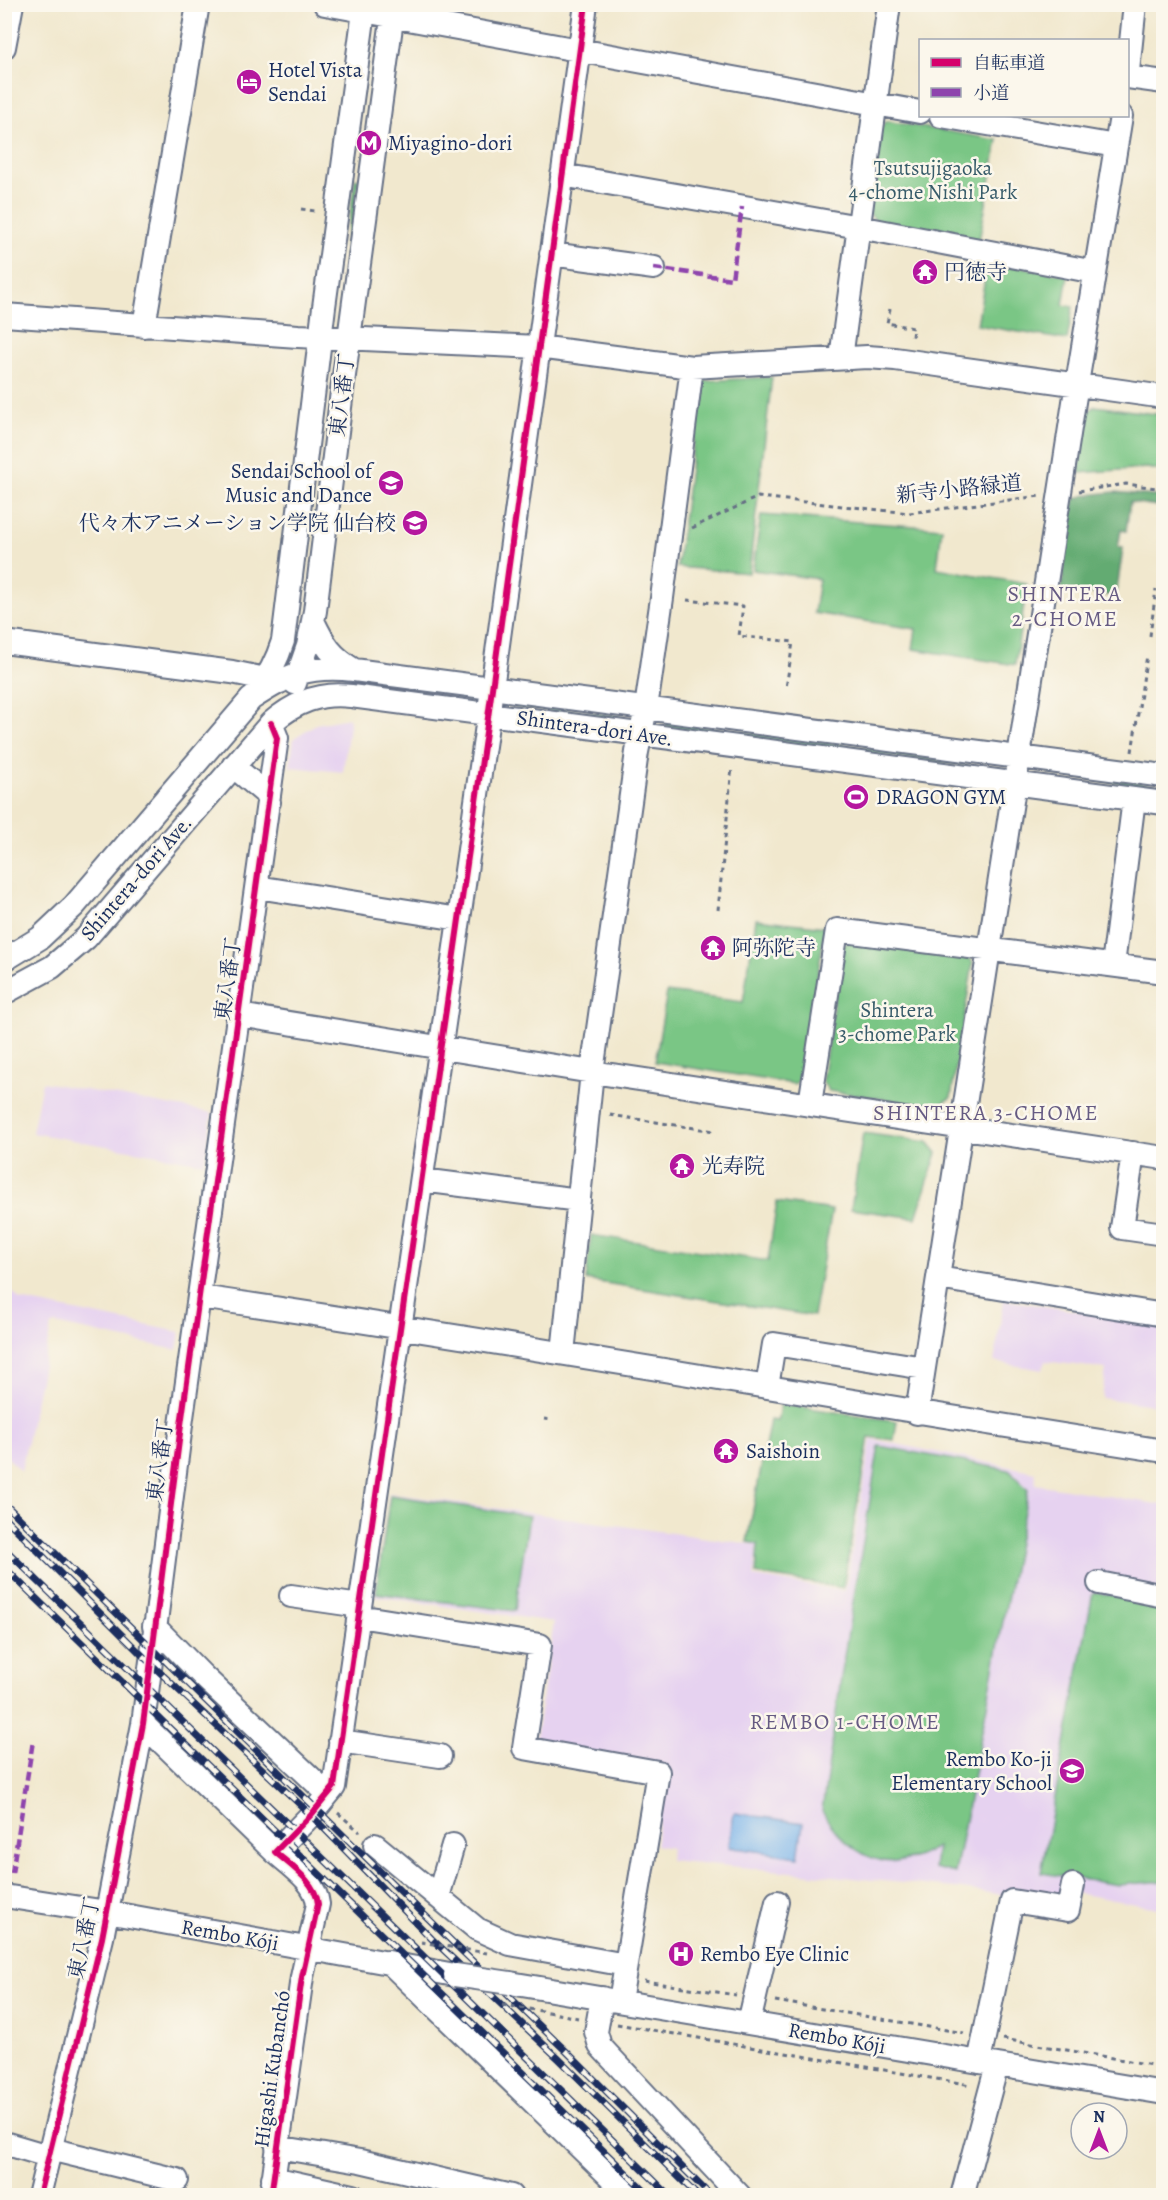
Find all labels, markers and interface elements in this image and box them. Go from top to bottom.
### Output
legend [919,39,1129,117]
text: 自転車道 [973,51,1045,75]
place label: Hotel Vista Sendai [268,56,363,108]
hotel icon: Hotel Vista Sendai [234,67,264,97]
text: 小道 [973,81,1009,105]
metro station icon: Miyagino-dori [354,128,384,158]
place label: Miyagino-dori [388,129,512,157]
park label: Tsutsujigaoka 4-chome Nishi Park [848,154,1018,206]
temple icon: 円徳寺 [910,257,940,287]
place label: 円徳寺 [944,258,1007,286]
street label: 東八番丁 [323,352,361,438]
place label: Sendai School of Music and Dance [225,457,375,509]
school or university icon: Sendai School of Music and Dance [376,468,406,498]
street label: 新寺小路緑道 [895,468,1023,510]
school or university icon: 代々木アニメーション学院 仙台校 [400,508,430,538]
place label: 代々木アニメーション学院 仙台校 [79,509,396,537]
district label: SHINTERA 2-CHOME [1008,579,1122,634]
street label: Shintera-dori Ave. [515,703,675,753]
sports icon: DRAGON GYM [841,782,871,812]
place label: DRAGON GYM [876,783,1006,811]
street label: Shintera-dori Ave. [74,809,198,947]
temple icon: 阿弥陀寺 [698,933,728,963]
place label: 阿弥陀寺 [732,934,816,962]
street label: 東八番丁 [208,935,248,1023]
park label: Shintera 3-chome Park [838,996,956,1048]
district label: SHINTERA 3-CHOME [873,1098,1099,1128]
temple icon: 光寿院 [667,1151,697,1181]
place label: 光寿院 [702,1152,765,1180]
street label: 東八番丁 [140,1416,180,1504]
temple icon: Saishoin [711,1436,741,1466]
place label: Saishoin [746,1437,820,1465]
district label: REMBO 1-CHOME [750,1707,940,1737]
place label: Rembo Ko-ji Elementary School [891,1745,1052,1797]
school or university icon: Rembo Ko-ji Elementary School [1057,1756,1087,1786]
street label: 東八番丁 [62,1894,106,1982]
street label: Rembo Kóji [179,1913,281,1957]
hospital icon: Rembo Eye Clinic [666,1939,696,1969]
place label: Rembo Eye Clinic [700,1940,849,1968]
street label: Higashi Kubanchó [247,1989,297,2149]
street label: Rembo Kóji [786,2016,888,2060]
north arrow [1069,2101,1129,2161]
text: N [1093,2106,1105,2128]

